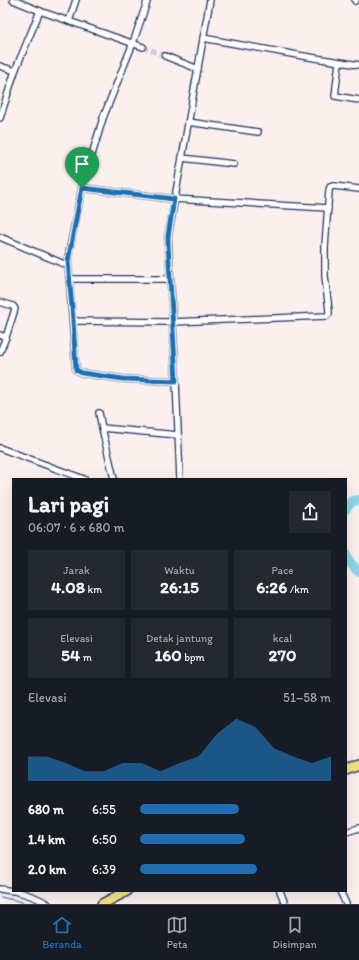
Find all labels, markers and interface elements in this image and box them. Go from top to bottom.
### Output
pin [65,147,99,188]
icon: arrive [71,153,93,175]
text: Lari pagi [28,491,109,518]
button: share [289,491,331,533]
text: 06:07 · 6 × 680 m [28,520,124,535]
text: Jarak [63,564,90,577]
text: Waktu [164,564,195,577]
text: Pace [271,564,294,577]
text: 4.08 [51,577,85,597]
text: 26:15 [160,577,199,597]
text: 6:26 [256,577,287,597]
text: km [85,583,102,596]
text: /km [287,583,309,596]
text: Elevasi [60,632,93,645]
text: Detak jantung [146,632,213,645]
text: kcal [273,632,292,645]
text: 54 [61,645,80,665]
text: 160 [154,645,182,665]
text: 270 [269,645,296,665]
text: m [80,651,92,664]
text: bpm [182,651,205,664]
text: Elevasi [28,690,67,705]
text: 51–58 m [283,690,331,705]
text: 680 m [28,802,64,817]
text: 6:55 [92,802,116,817]
text: 1.4 km [28,832,65,847]
text: 6:50 [92,832,117,847]
text: 2.0 km [28,862,66,877]
text: 6:39 [92,862,116,877]
tab: Beranda [42,914,82,951]
tab: Peta [166,914,188,951]
tab: Disimpan [272,914,317,951]

